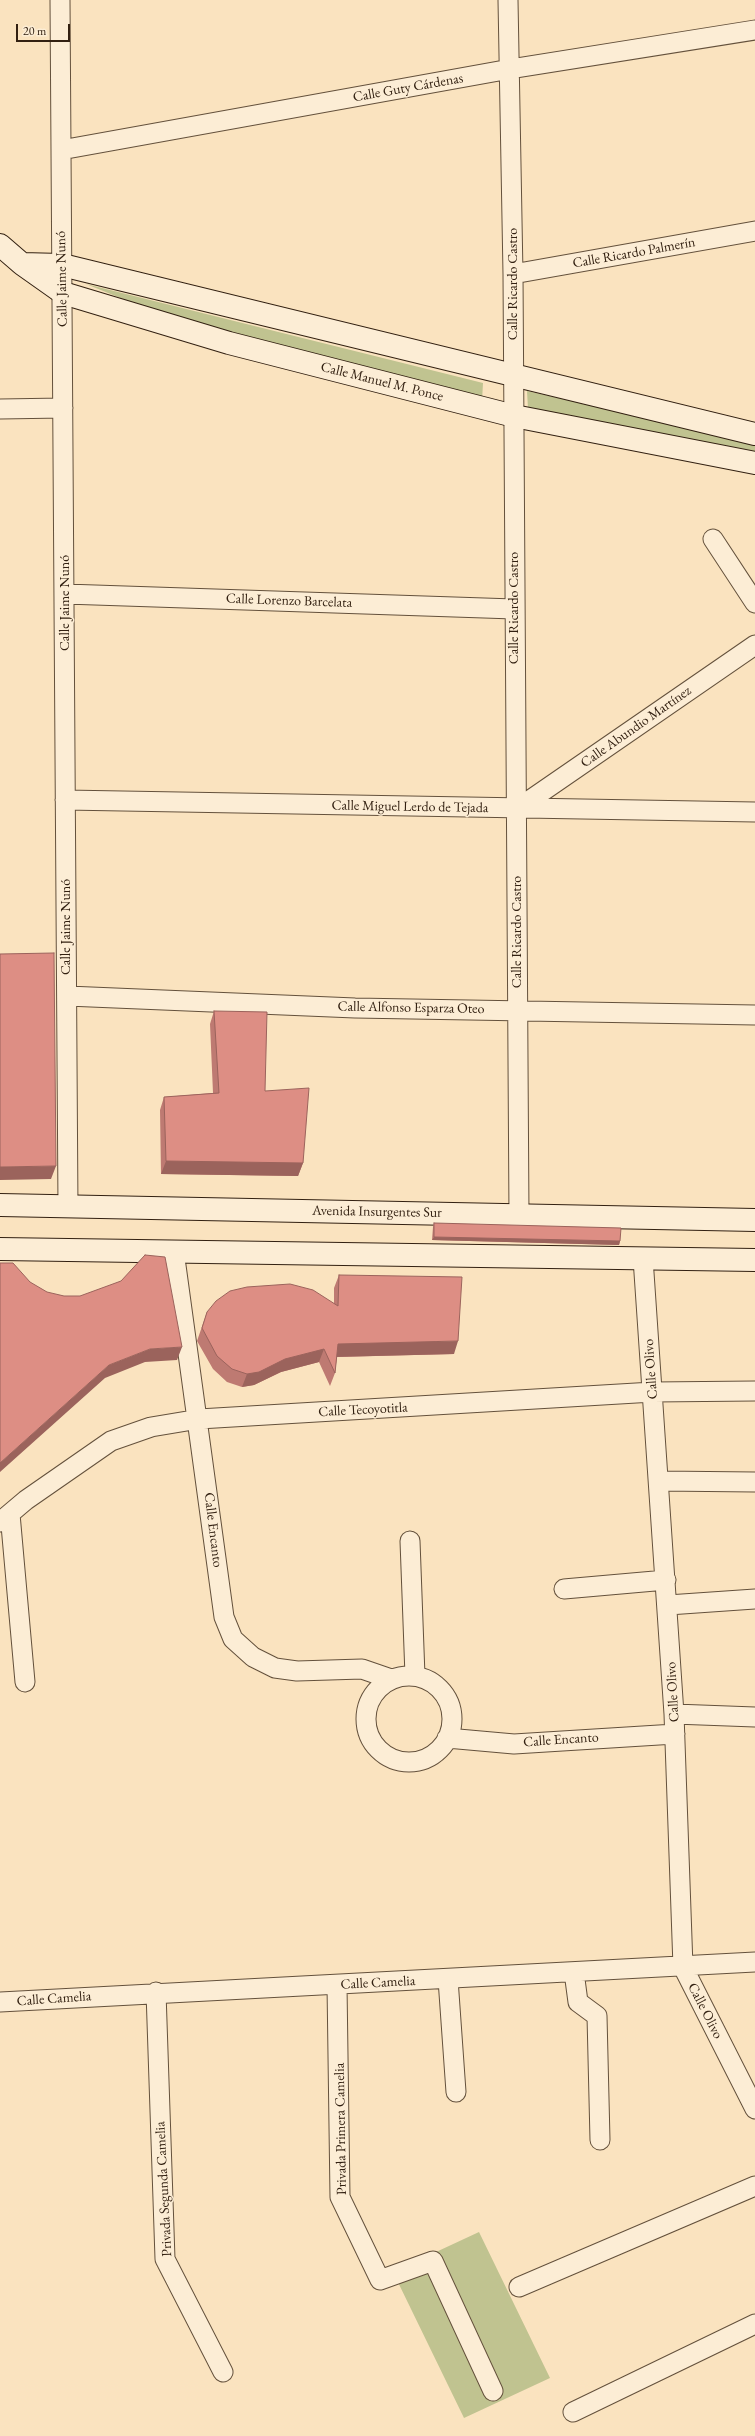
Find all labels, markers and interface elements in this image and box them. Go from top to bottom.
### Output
scale bar [18,16,72,42]
text: 20 m [23,23,46,39]
street label: Calle Guty Cárdenas [352,70,464,106]
street label: Calle Ricardo Castro [505,228,521,340]
street label: Calle Jaime Nunó [53,231,71,327]
street label: Calle Ricardo Palmerín [571,234,697,272]
street label: Calle Manuel M. Ponce [319,359,445,405]
street label: Calle Ricardo Castro [506,552,522,664]
street label: Calle Jaime Nunó [57,555,73,651]
street label: Calle Lorenzo Barcelata [226,590,352,612]
street label: Calle Abundio Martínez [578,683,694,771]
street label: Calle Miguel Lerdo de Tejada [331,797,489,817]
street label: Calle Ricardo Castro [509,876,525,988]
street label: Calle Jaime Nunó [58,879,74,975]
street label: Calle Alfonso Esparza Oteo [337,998,485,1018]
street label: Avenida Insurgentes Sur [312,1202,442,1222]
street label: Calle Olivo [641,1338,661,1400]
street label: Calle Tecoyotitla [318,1399,408,1421]
street label: Calle Encanto [200,1491,226,1569]
street label: Calle Olivo [663,1661,683,1723]
street label: Calle Encanto [523,1729,599,1751]
street label: Calle Camelia [340,1973,416,1993]
street label: Calle Olivo [684,1980,726,2042]
street label: Calle Camelia [16,1988,92,2010]
street label: Privada Primera Camelia [331,2063,351,2195]
street label: Privada Segunda Camelia [152,2121,176,2257]

